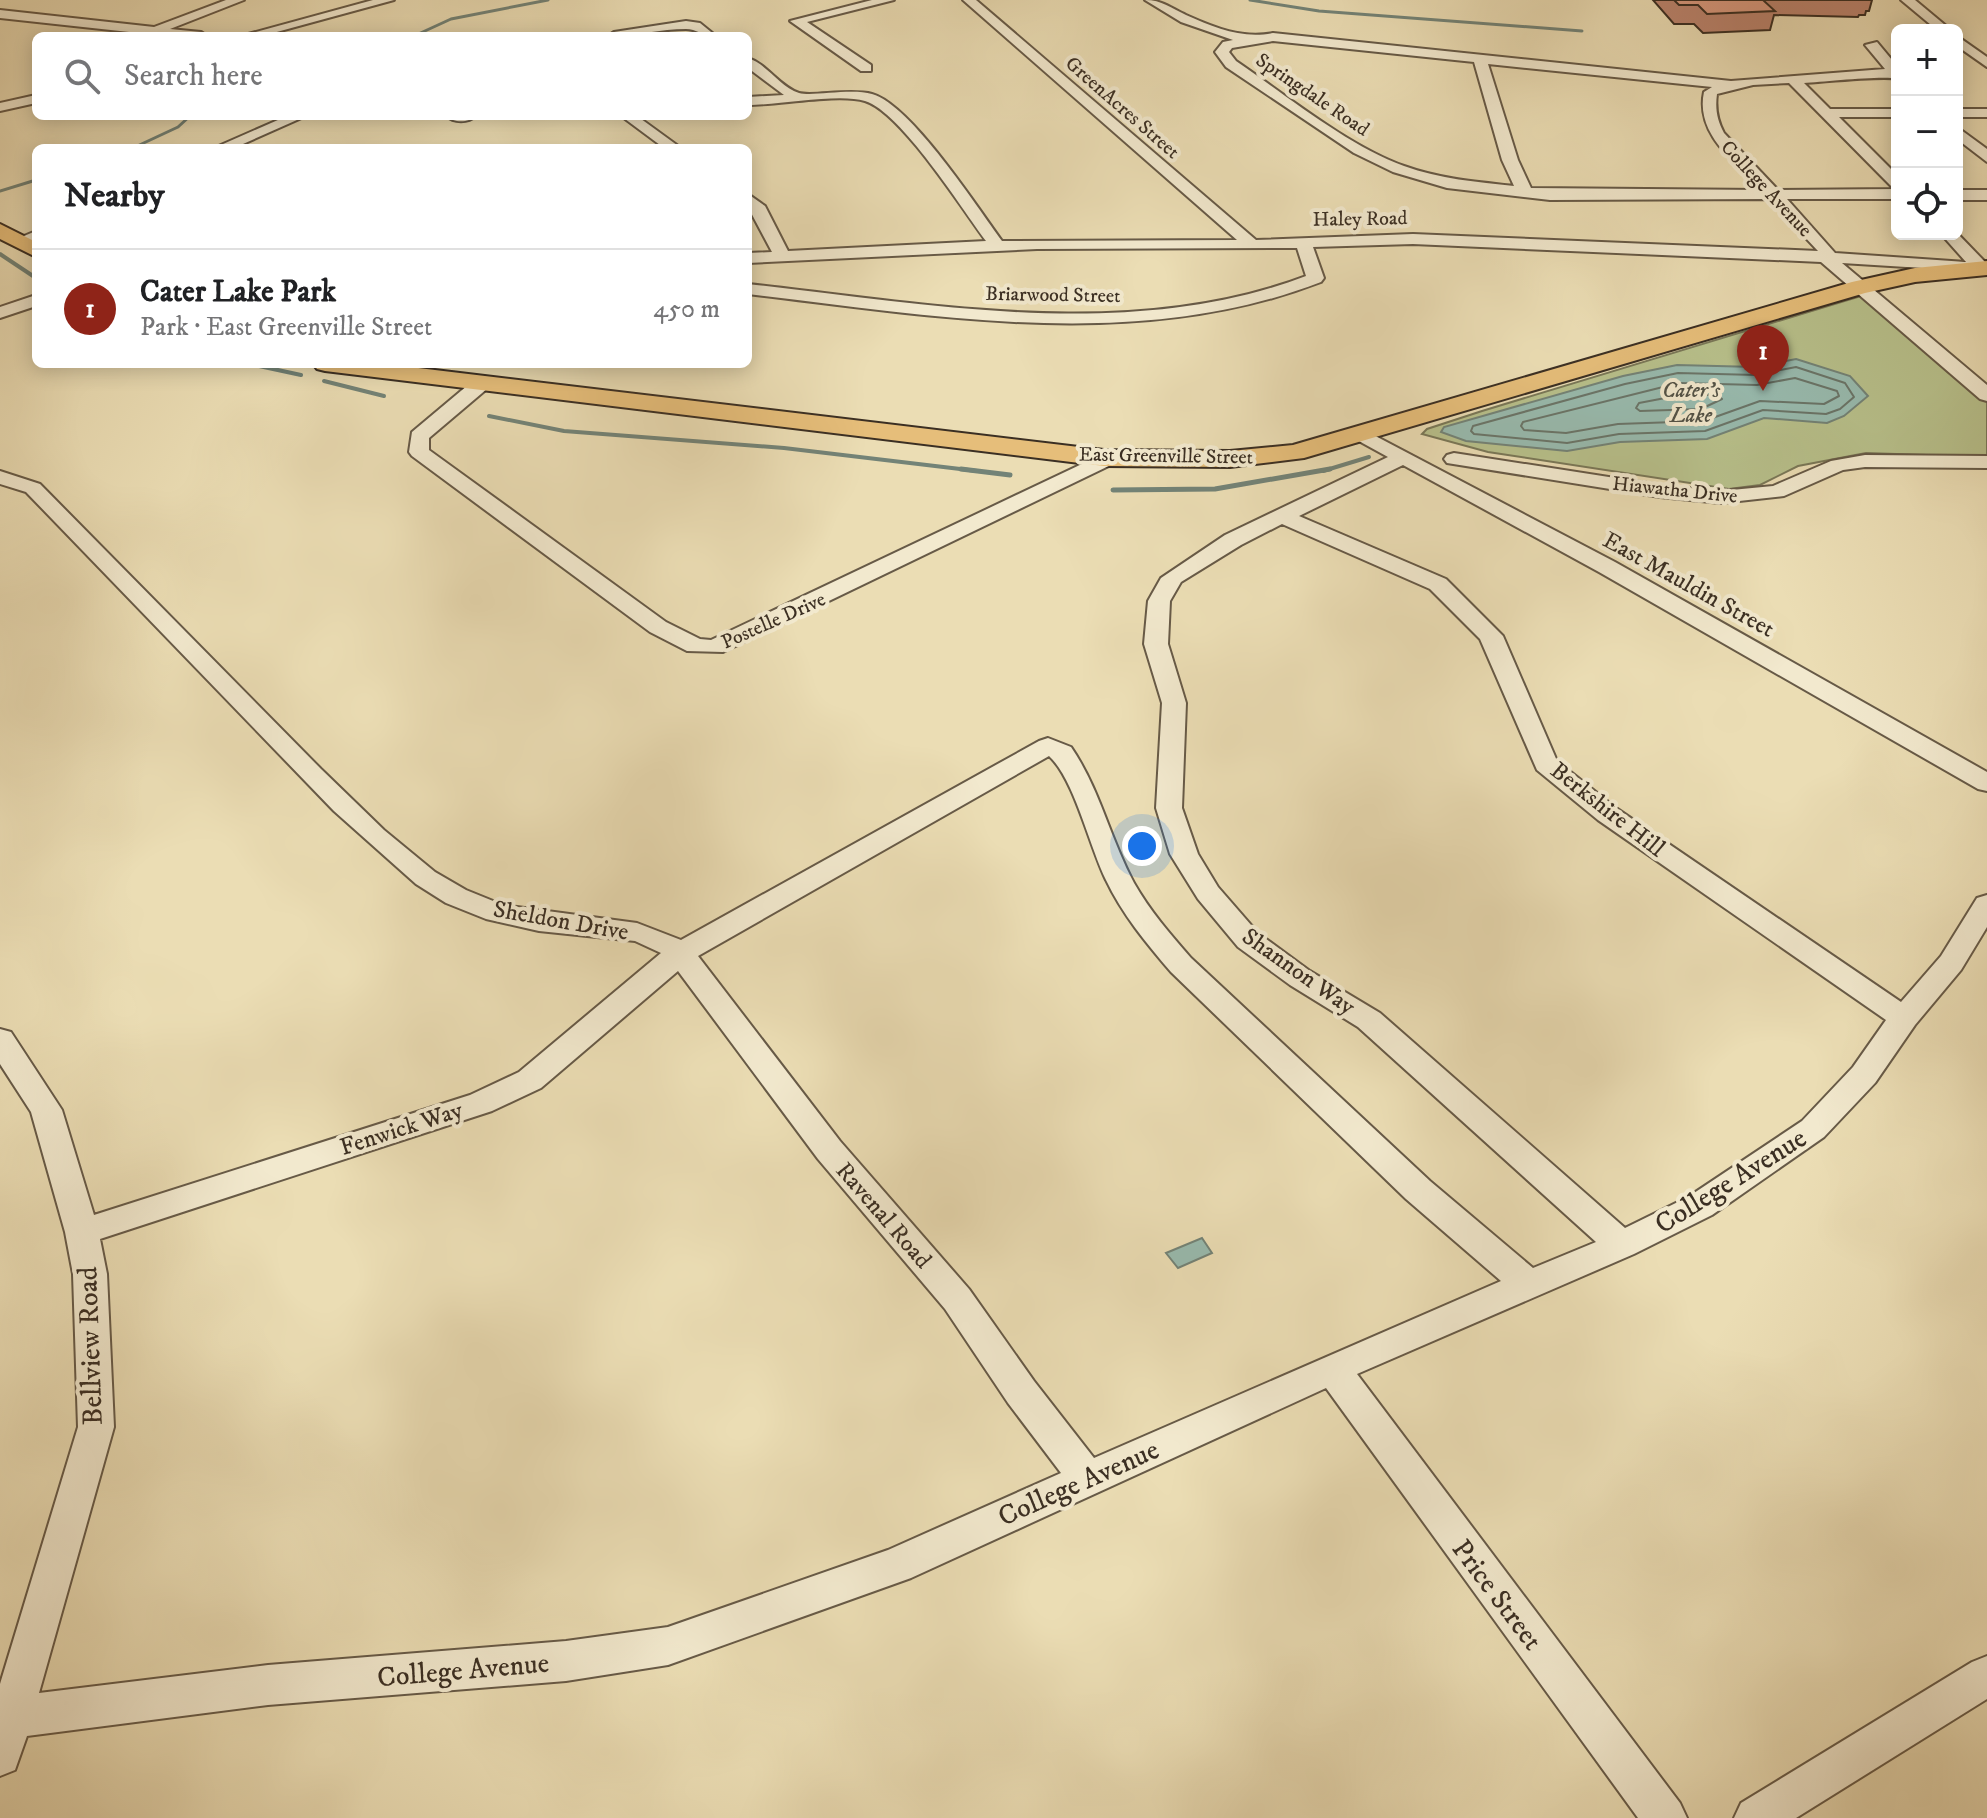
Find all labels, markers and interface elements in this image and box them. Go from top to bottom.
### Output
map controls [1891,24,1963,240]
button: + [1891,24,1963,96]
search box [32,32,752,120]
street label: Springdale Road [1251,48,1374,142]
street label: GreenAcres Street [1060,52,1184,165]
icon: search [60,54,104,98]
text: Search here [124,58,263,95]
button: − [1891,96,1963,168]
street label: College Avenue [1715,135,1817,243]
button: locate [1891,168,1963,240]
text: Nearby [64,175,165,217]
street label: Haley Road [1312,206,1408,233]
text: Cater Lake Park [140,274,336,311]
street label: Briarwood Street [985,282,1121,309]
text: 1 [85,293,95,326]
text: 450 m [653,293,720,326]
text: Park · East Greenville Street [140,311,432,344]
pin: 1 [1737,325,1789,391]
water label: Cater’s Lake [1662,377,1721,429]
street label: East Greenville Street [1079,442,1253,471]
street label: Hiawatha Drive [1611,471,1739,510]
street label: East Mauldin Street [1597,525,1780,645]
street label: Postelle Drive [718,587,830,655]
street label: Berkshire Hill [1544,756,1671,864]
your location [1122,826,1162,866]
street label: Sheldon Drive [491,894,631,948]
street label: Shannon Way [1236,922,1361,1022]
street label: Fenwick Way [336,1095,467,1163]
street label: College Avenue [1648,1121,1813,1242]
street label: Ravenal Road [829,1156,938,1275]
street label: Bellview Road [70,1266,111,1426]
street label: College Avenue [993,1432,1164,1534]
street label: Price Street [1444,1533,1550,1657]
street label: College Avenue [376,1646,551,1695]

